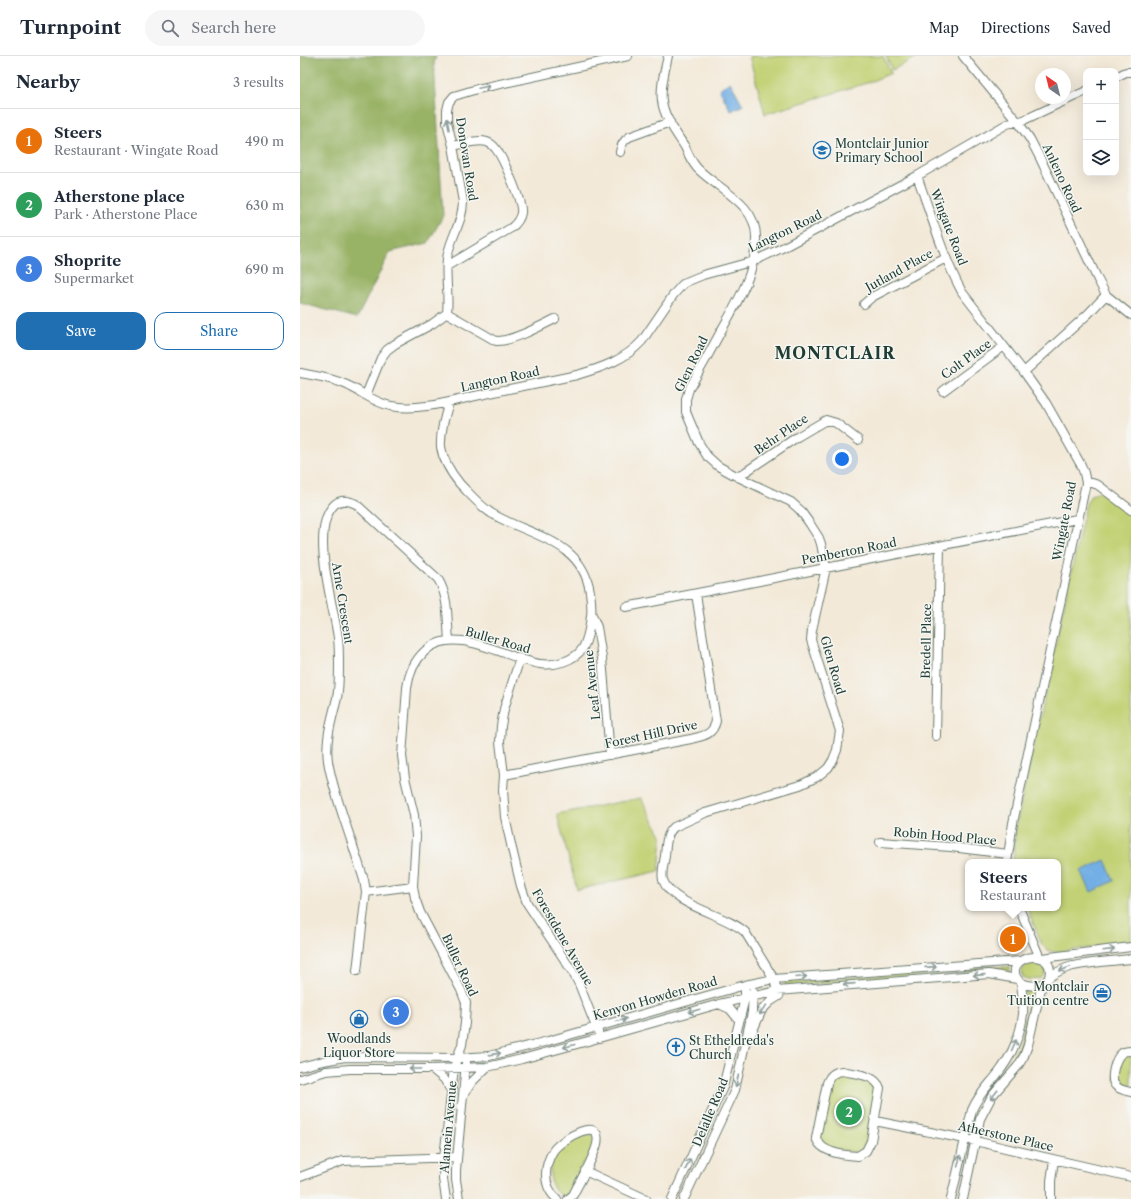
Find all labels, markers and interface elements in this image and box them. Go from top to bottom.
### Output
search box [145,10,425,46]
text: Turnpoint [20,16,121,39]
icon: search [159,17,181,39]
text: Search here [191,18,276,37]
text: Map [929,19,959,37]
text: Directions [981,19,1050,37]
text: Saved [1072,19,1111,37]
north arrow [1035,68,1071,104]
map controls [1083,68,1119,176]
button: + [1083,68,1119,104]
text: Nearby [16,72,80,92]
text: 3 results [233,74,284,90]
one-way arrow [477,83,490,91]
button: − [1083,104,1119,140]
street label: Donovan Road [453,116,481,203]
one-way arrow [444,118,452,131]
text: Steers [54,123,102,142]
text: 1 [26,133,32,149]
text: 490 m [245,133,284,149]
place label: Montclair Junior Primary School [835,136,929,165]
school or university icon: Montclair Junior Primary School [812,140,832,160]
street label: Anleno Road [1039,140,1085,216]
button: layers [1083,140,1119,176]
text: Restaurant · Wingate Road [54,142,218,158]
street label: Wingate Road [927,186,971,268]
text: Atherstone place [54,187,185,206]
text: 2 [25,197,33,213]
text: 630 m [245,197,284,213]
text: Park · Atherstone Place [54,206,197,222]
street label: Langton Road [746,206,825,255]
street label: Jutland Place [861,245,935,296]
text: Shoprite [54,251,121,270]
text: 3 [25,261,33,277]
text: 690 m [245,261,284,277]
text: Supermarket [54,270,134,286]
button: Save [16,312,146,350]
button: Share [154,312,284,350]
street label: Glen Road [671,333,711,394]
street label: Colt Place [938,336,994,382]
district label: MONTCLAIR [775,343,895,363]
street label: Langton Road [459,363,541,395]
street label: Behr Place [751,410,811,457]
your location [832,449,852,469]
street label: Wingate Road [1049,479,1079,563]
street label: Pemberton Road [800,534,898,568]
street label: Arne Crescent [329,560,357,646]
street label: Bredell Place [918,603,934,679]
street label: Buller Road [464,624,533,657]
street label: Glen Road [817,634,849,697]
street label: Leaf Avenue [581,649,603,721]
street label: Forest Hill Drive [603,717,699,751]
street label: Robin Hood Place [893,824,998,848]
popup [965,859,1061,911]
text: Steers [980,868,1027,887]
street label: Forestdene Avenue [529,886,597,988]
text: Restaurant [980,887,1046,903]
pin: 1 [1000,924,1026,954]
street label: Buller Road [439,931,481,999]
one-way arrow [1102,946,1115,954]
one-way arrow [924,964,937,971]
one-way arrow [1060,966,1072,974]
one-way arrow [973,972,986,979]
street label: Kenyon Howden Road [591,973,719,1023]
one-way arrow [794,973,807,980]
place label: Montclair Tuition centre [1007,979,1089,1008]
one-way arrow [843,981,856,988]
office icon: Montclair Tuition centre [1092,983,1112,1003]
pin: 3 [383,997,409,1027]
one-way arrow [759,1005,767,1016]
one-way arrow [688,1008,701,1015]
shop icon: Woodlands Liquor Store [349,1009,369,1029]
one-way arrow [614,1016,627,1023]
place label: Woodlands Liquor Store [323,1031,395,1060]
place label: St Etheldreda's Church [689,1033,774,1062]
church icon: St Etheldreda's Church [666,1037,686,1057]
one-way arrow [1011,1040,1018,1052]
one-way arrow [563,1043,576,1051]
one-way arrow [489,1050,502,1058]
one-way arrow [409,1065,422,1072]
one-way arrow [733,1074,740,1087]
street label: Delalle Road [689,1075,731,1149]
street label: Alamein Avenue [436,1080,460,1175]
one-way arrow [990,1089,998,1100]
pin: 2 [836,1097,862,1127]
street label: Atherstone Place [956,1118,1055,1154]
one-way arrow [956,1155,964,1168]
one-way arrow [685,1158,692,1170]

